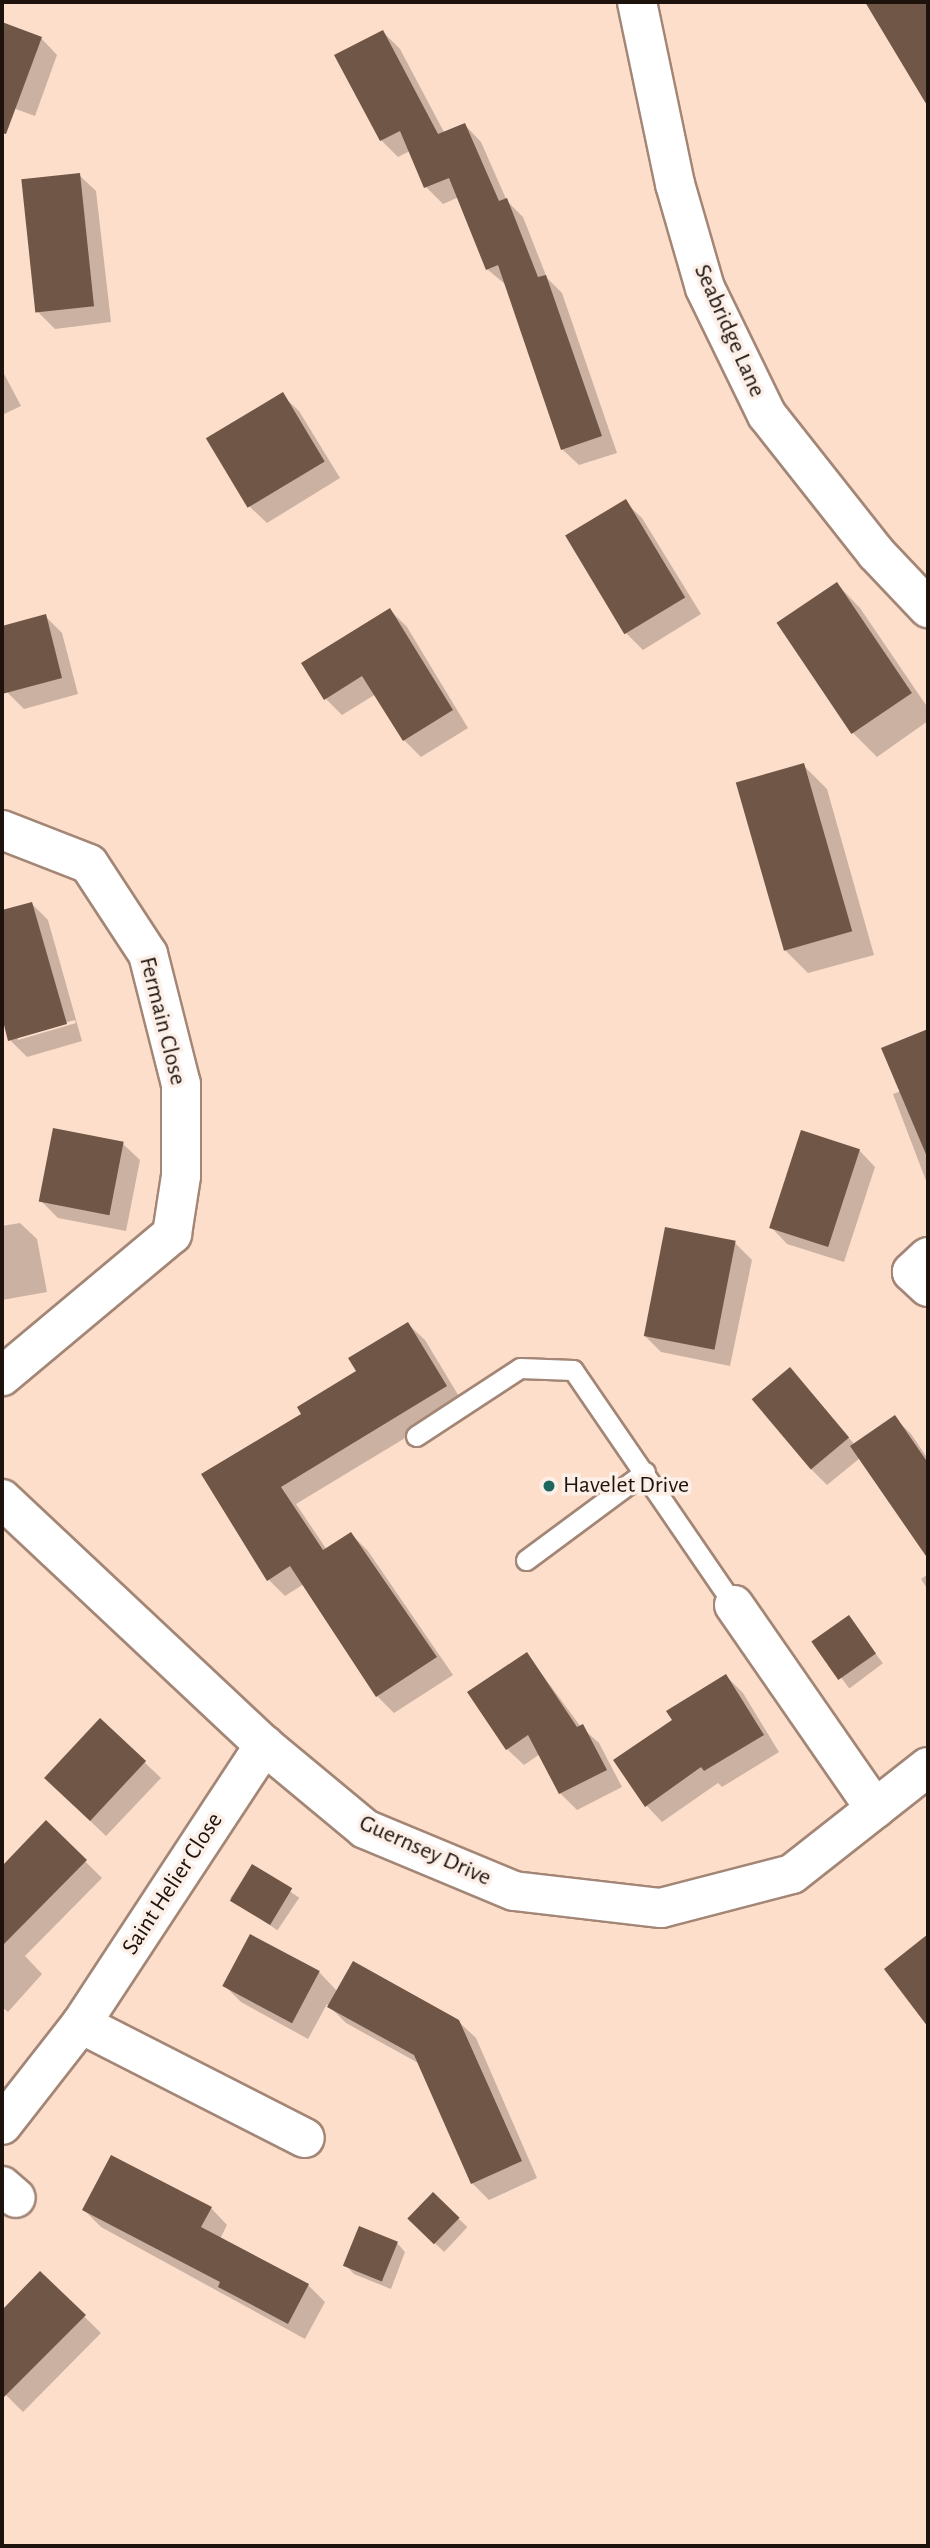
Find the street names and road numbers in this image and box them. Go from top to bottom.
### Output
street label: Seabridge Lane [687,260,771,402]
street label: Fermain Close [132,954,192,1088]
street label: Saint Helier Close [116,1808,230,1960]
street label: Guernsey Drive [355,1809,495,1893]

